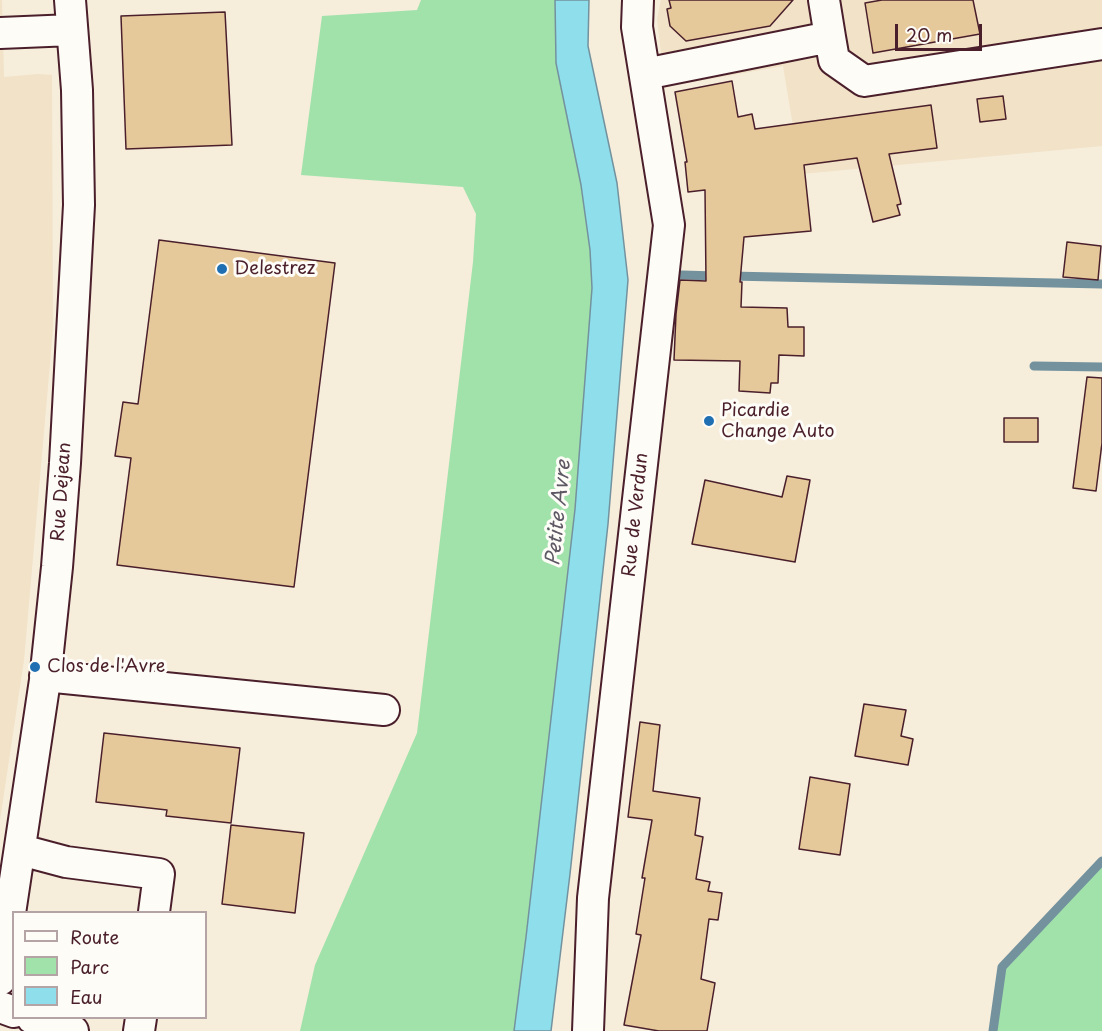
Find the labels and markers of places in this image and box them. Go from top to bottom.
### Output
place label: Delestrez [234,258,315,280]
marker: Delestrez [215,262,229,276]
place label: Picardie Change Auto [721,400,835,442]
marker: Picardie Change Auto [702,414,716,428]
place label: Clos de l'Avre [47,656,165,678]
marker: Clos de l'Avre [28,660,42,674]

